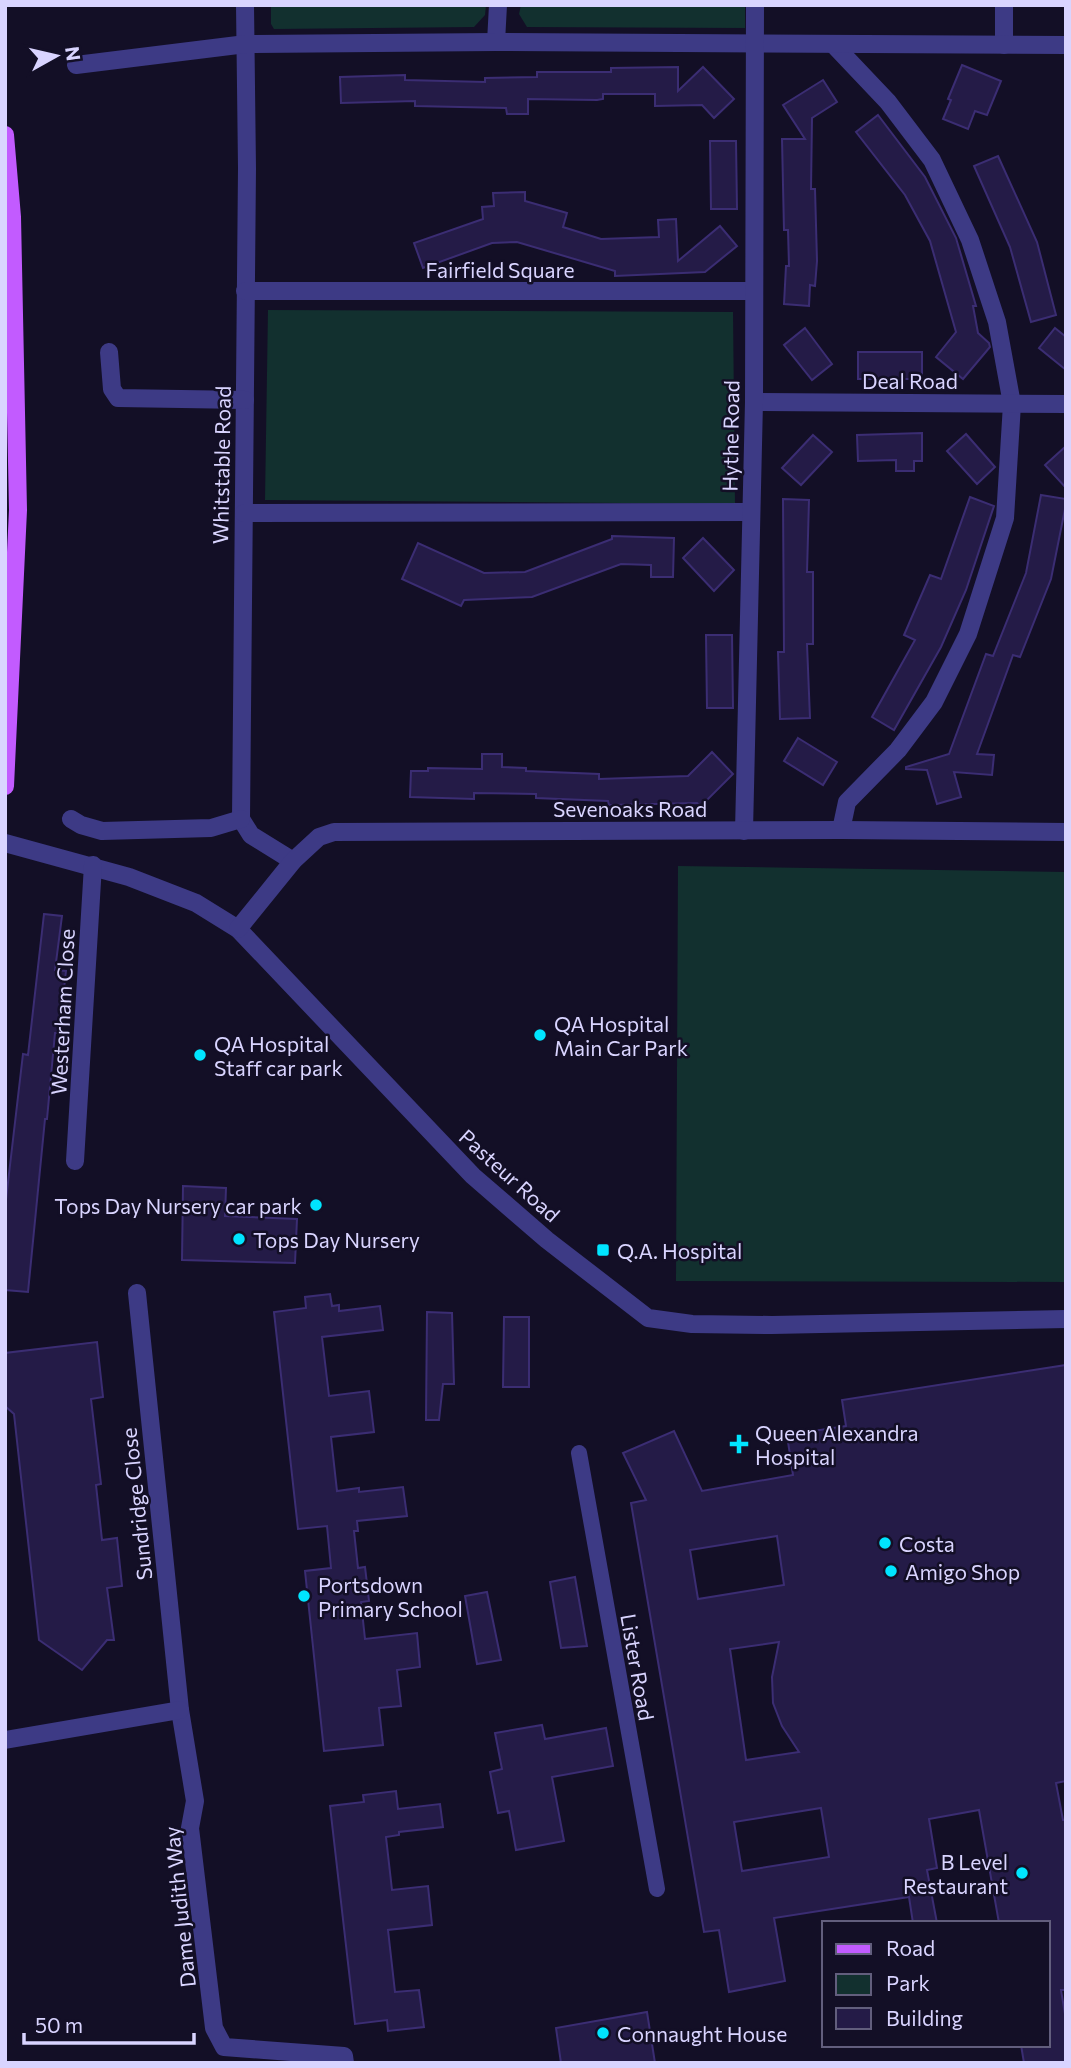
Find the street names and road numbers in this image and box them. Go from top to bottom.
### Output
street label: Fairfield Square [425,257,575,282]
street label: Deal Road [862,368,958,393]
street label: Hythe Road [717,380,743,492]
street label: Whitstable Road [207,386,235,544]
street label: Sevenoaks Road [553,796,707,821]
street label: Westerham Close [45,928,79,1096]
street label: Pasteur Road [455,1123,565,1227]
street label: Sundridge Close [116,1427,156,1581]
street label: Lister Road [616,1612,660,1722]
street label: Dame Judith Way [158,1825,200,1989]

